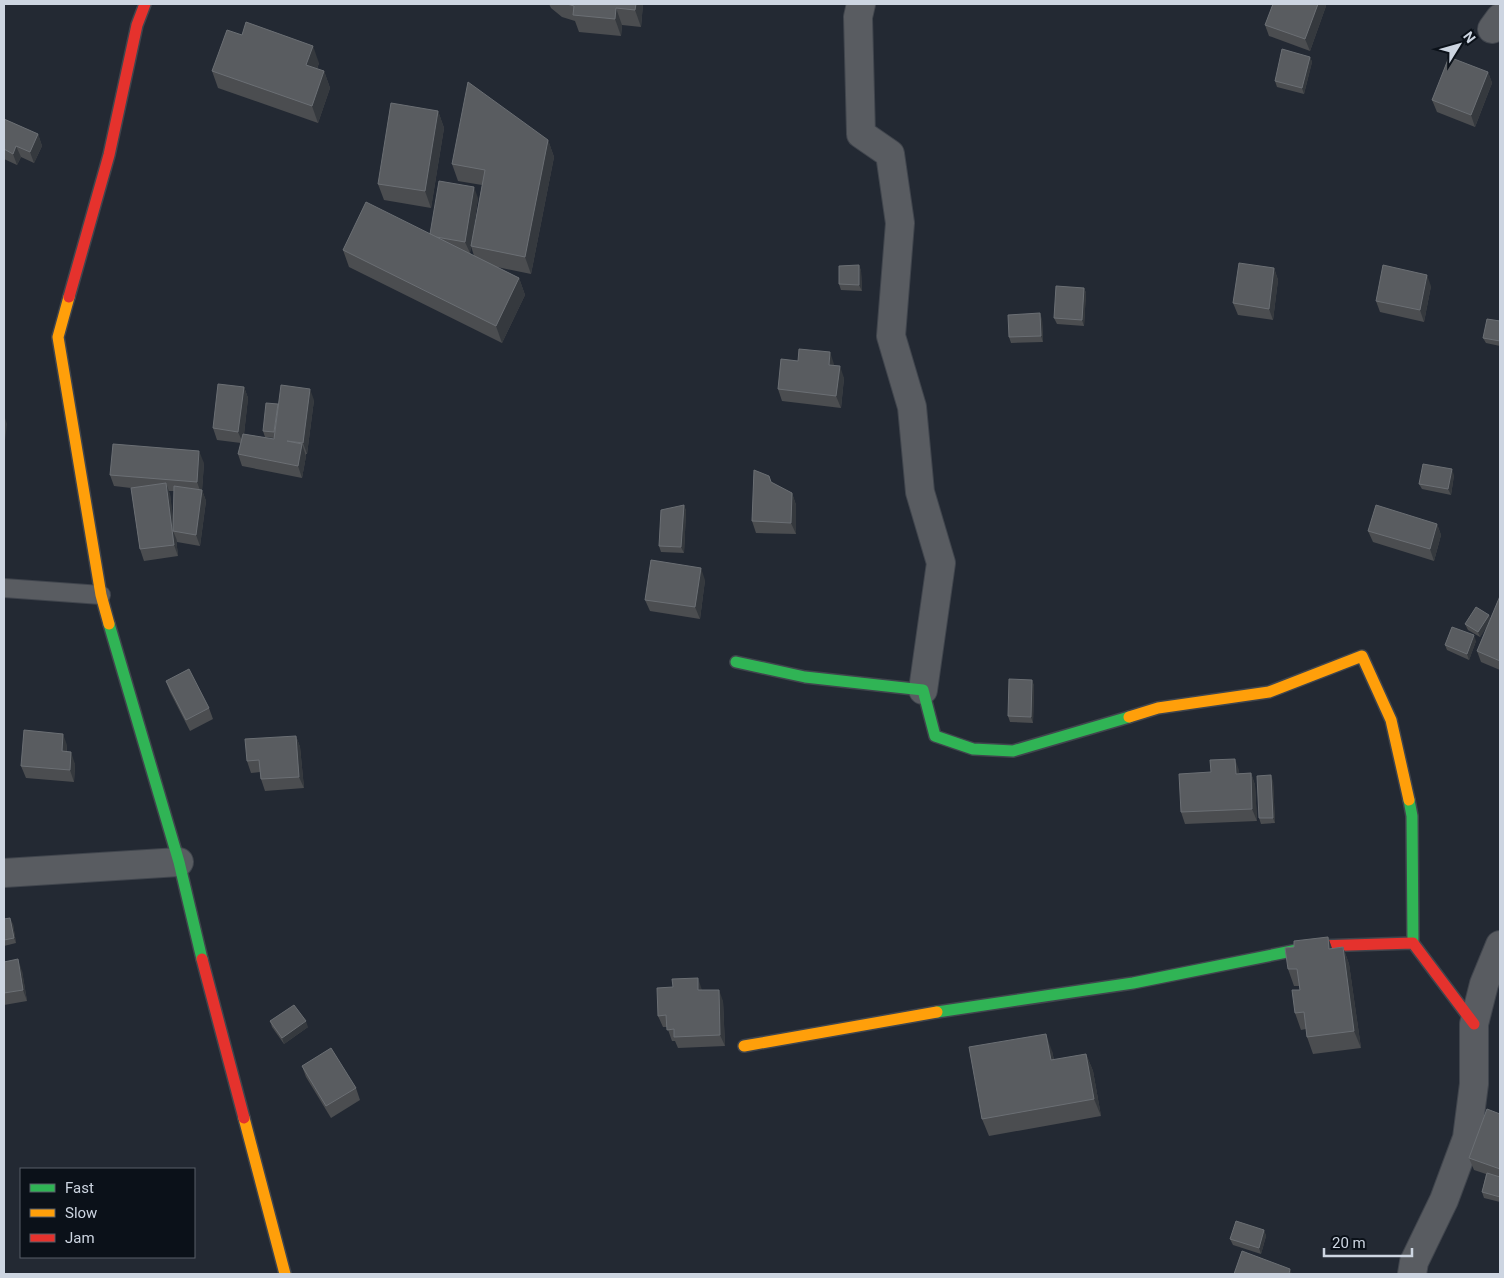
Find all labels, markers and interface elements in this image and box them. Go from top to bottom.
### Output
north arrow [1434,20,1484,70]
text: N [1460,28,1479,46]
legend [20,1168,195,1258]
text: Fast [65,1179,94,1197]
text: Slow [65,1204,97,1222]
scale bar [1324,1226,1412,1258]
text: Jam [65,1229,95,1247]
text: 20 m [1332,1234,1366,1252]

